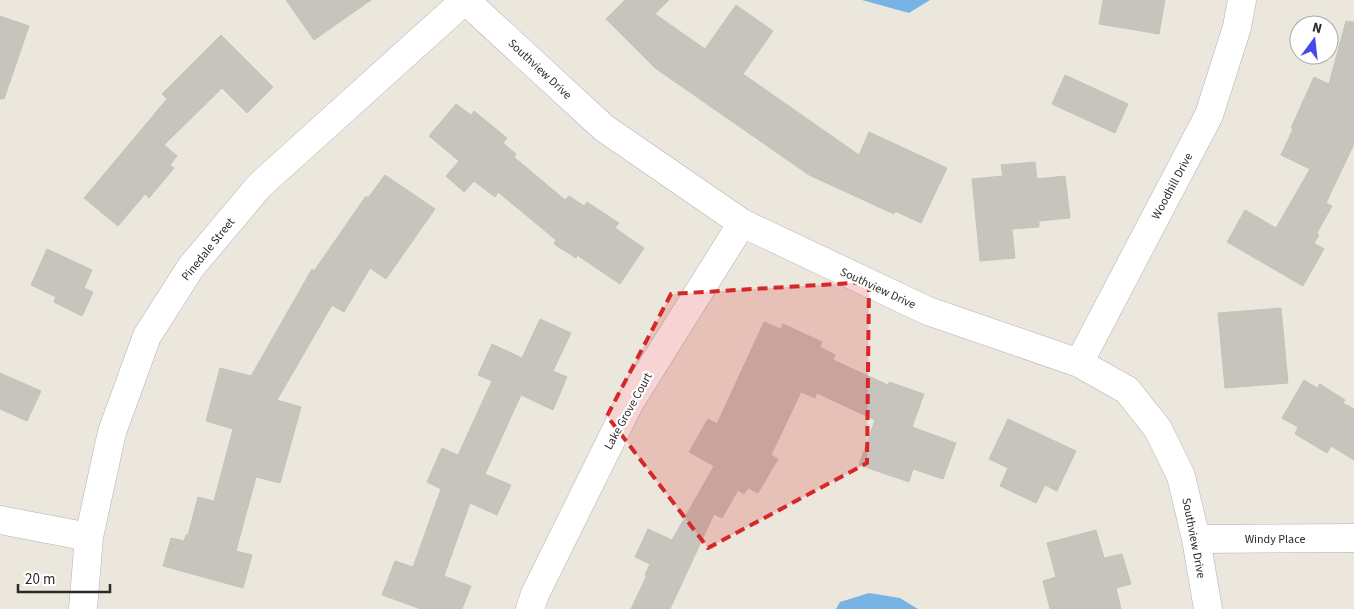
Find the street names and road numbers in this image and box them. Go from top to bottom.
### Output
street label: Southview Drive [504,35,575,103]
street label: Woodhill Drive [1148,150,1197,223]
street label: Pinedale Street [178,214,239,284]
street label: Southview Drive [837,263,918,313]
street label: Lake Grove Court [600,370,657,453]
street label: Southview Drive [1177,496,1210,580]
street label: Windy Place [1245,531,1305,548]

